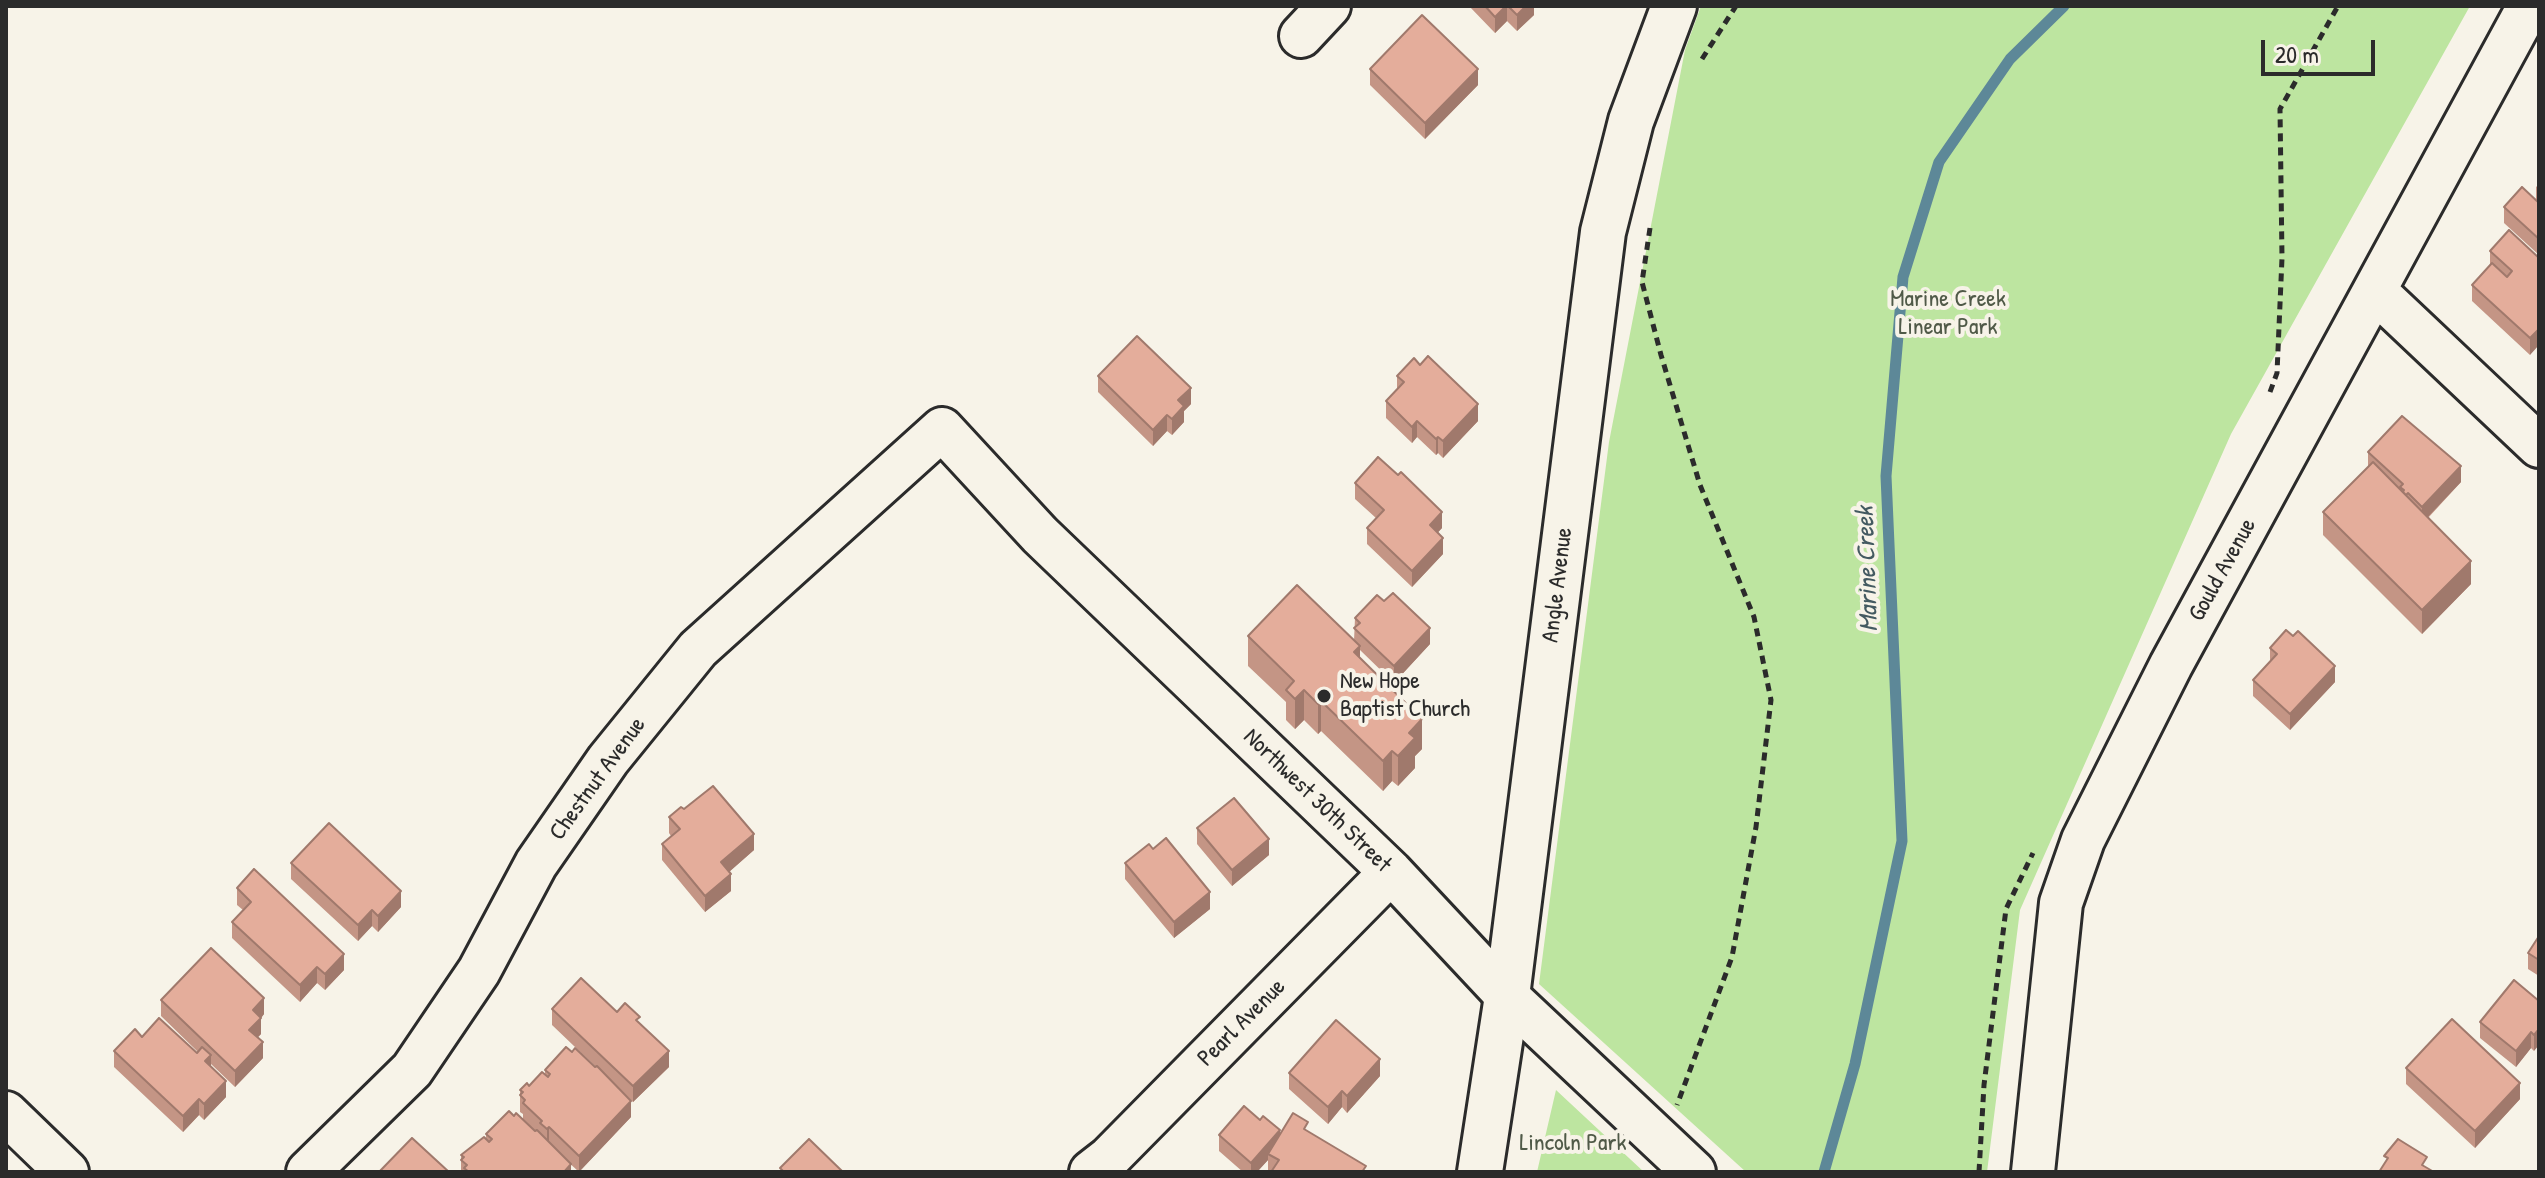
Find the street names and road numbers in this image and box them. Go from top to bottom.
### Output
street label: Gould Avenue [2183,514,2263,626]
street label: Angle Avenue [1537,526,1579,644]
street label: Chestnut Avenue [544,712,652,846]
street label: Northwest 30th Street [1237,723,1397,879]
street label: Pearl Avenue [1192,973,1292,1073]

